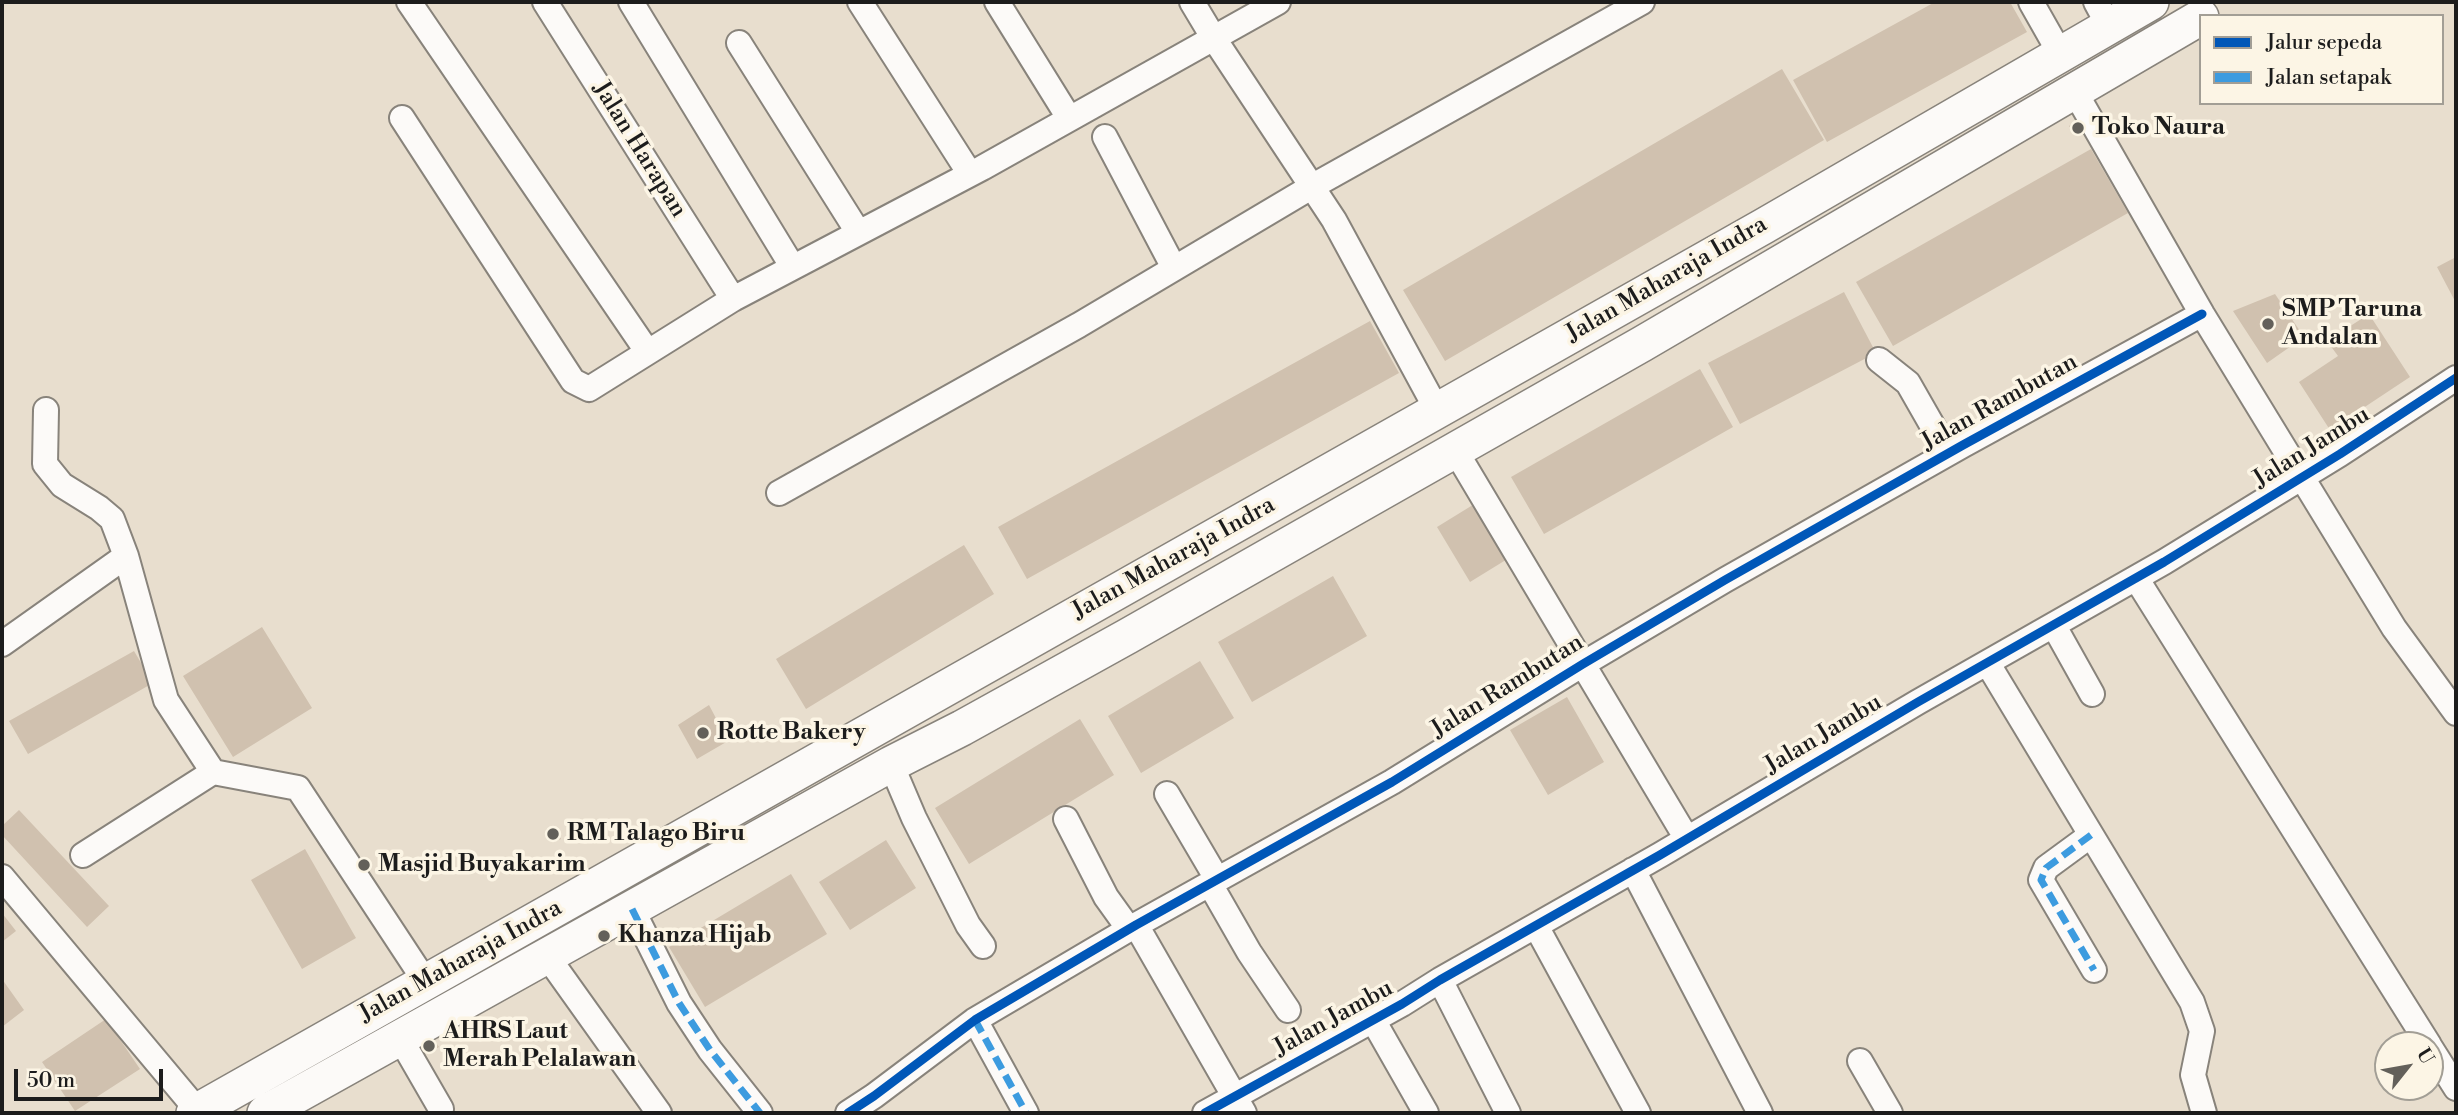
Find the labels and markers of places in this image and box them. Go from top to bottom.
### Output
place label: Toko Naura [2092,114,2225,142]
marker: Toko Naura [2070,120,2086,136]
place label: SMP Taruna Andalan [2282,296,2422,352]
marker: SMP Taruna Andalan [2260,316,2276,332]
place label: Rotte Bakery [717,719,865,747]
marker: Rotte Bakery [695,725,711,741]
place label: RM Talago Biru [567,820,745,848]
marker: RM Talago Biru [545,826,561,842]
place label: Masjid Buyakarim [378,851,586,879]
marker: Masjid Buyakarim [356,857,372,873]
place label: Khanza Hijab [618,922,772,950]
marker: Khanza Hijab [596,928,612,944]
place label: AHRS Laut Merah Pelalawan [443,1018,636,1074]
marker: AHRS Laut Merah Pelalawan [421,1038,437,1054]

